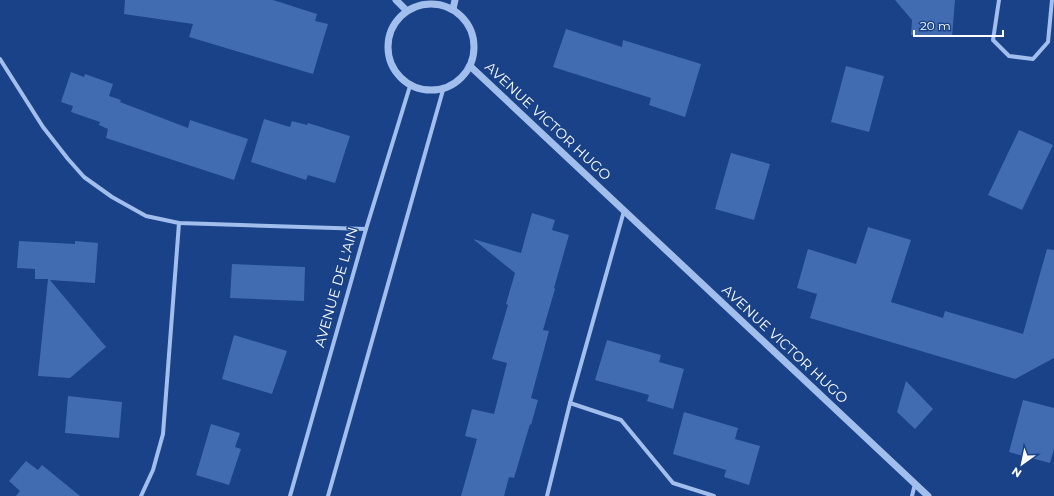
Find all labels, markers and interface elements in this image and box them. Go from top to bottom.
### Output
scale bar [914,12,1003,38]
text: 20 m [920,18,951,33]
street label: AVENUE VICTOR HUGO [481,58,615,184]
street label: AVENUE DE L'AIN [310,225,362,349]
street label: AVENUE VICTOR HUGO [718,281,852,407]
north arrow [1002,444,1042,484]
text: N [1009,464,1024,481]

